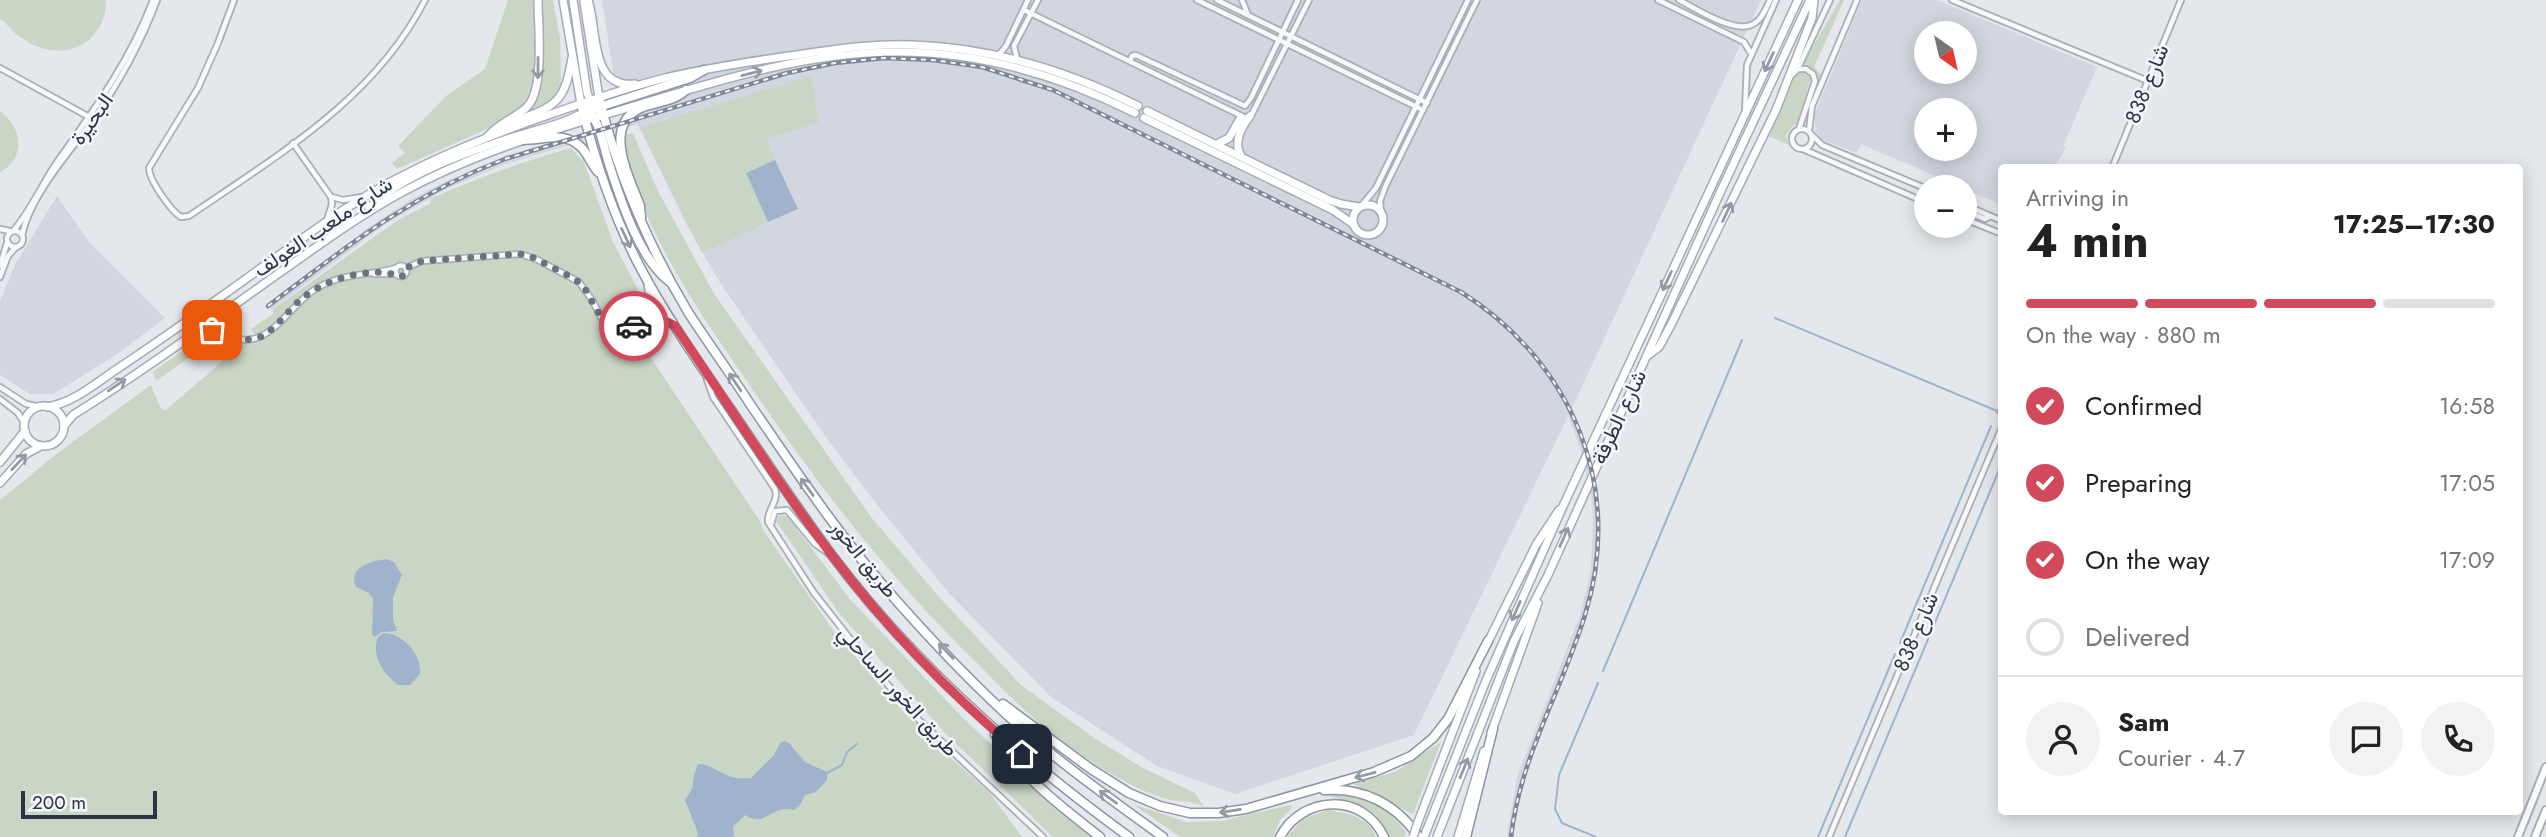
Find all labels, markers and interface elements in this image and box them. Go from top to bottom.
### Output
north arrow [1914,21,1978,84]
map controls [1914,21,1977,238]
street label: شارع 838 [2118,40,2176,128]
one-way arrow [1762,51,1775,72]
one-way arrow [531,56,545,79]
one-way arrow [740,66,763,79]
street label: البحيرة [63,87,121,151]
button: + [1914,98,1977,161]
street label: شارع ملعب الغولف [247,169,399,285]
button: − [1914,175,1977,238]
text: Arriving in [2026,181,2129,215]
one-way arrow [1721,202,1735,223]
text: 17:25–17:30 [2333,205,2495,243]
text: 4 min [2026,208,2149,274]
one-way arrow [620,227,633,248]
one-way arrow [1659,270,1673,291]
courier [599,291,669,361]
pin [182,300,242,360]
icon: car [615,307,653,345]
icon: bag [193,311,231,349]
text: On the way · 880 m [2026,318,2221,352]
street label: شارع الطرفة [1584,365,1654,469]
one-way arrow [728,372,742,392]
one-way arrow [107,378,126,392]
icon: check [2026,387,2064,425]
text: Confirmed [2085,387,2202,425]
text: 16:58 [2439,389,2495,423]
one-way arrow [11,453,27,471]
icon: check [2026,464,2064,502]
text: Preparing [2085,464,2192,502]
text: 17:05 [2439,466,2495,500]
one-way arrow [800,478,814,497]
street label: طريق الخور [823,513,905,604]
one-way arrow [1558,527,1571,548]
icon: check [2026,541,2064,579]
text: On the way [2085,541,2210,579]
text: 17:09 [2439,543,2495,577]
street label: شارع 838 [1886,588,1946,676]
one-way arrow [1509,600,1522,621]
text: Delivered [2085,618,2190,656]
street label: طريق الخور الساحلي [829,619,965,765]
one-way arrow [937,643,954,660]
button: person [2026,702,2100,776]
button: chat [2329,702,2403,776]
button: phone [2421,702,2495,776]
text: Sam [2118,703,2170,741]
pin [992,724,1052,784]
icon: home [1003,735,1041,773]
text: Courier · 4.7 [2118,741,2245,775]
one-way arrow [1459,758,1472,779]
one-way arrow [1354,769,1376,782]
scale bar [21,788,158,820]
text: 200 m [32,789,86,816]
one-way arrow [1099,790,1118,804]
one-way arrow [1219,805,1242,818]

